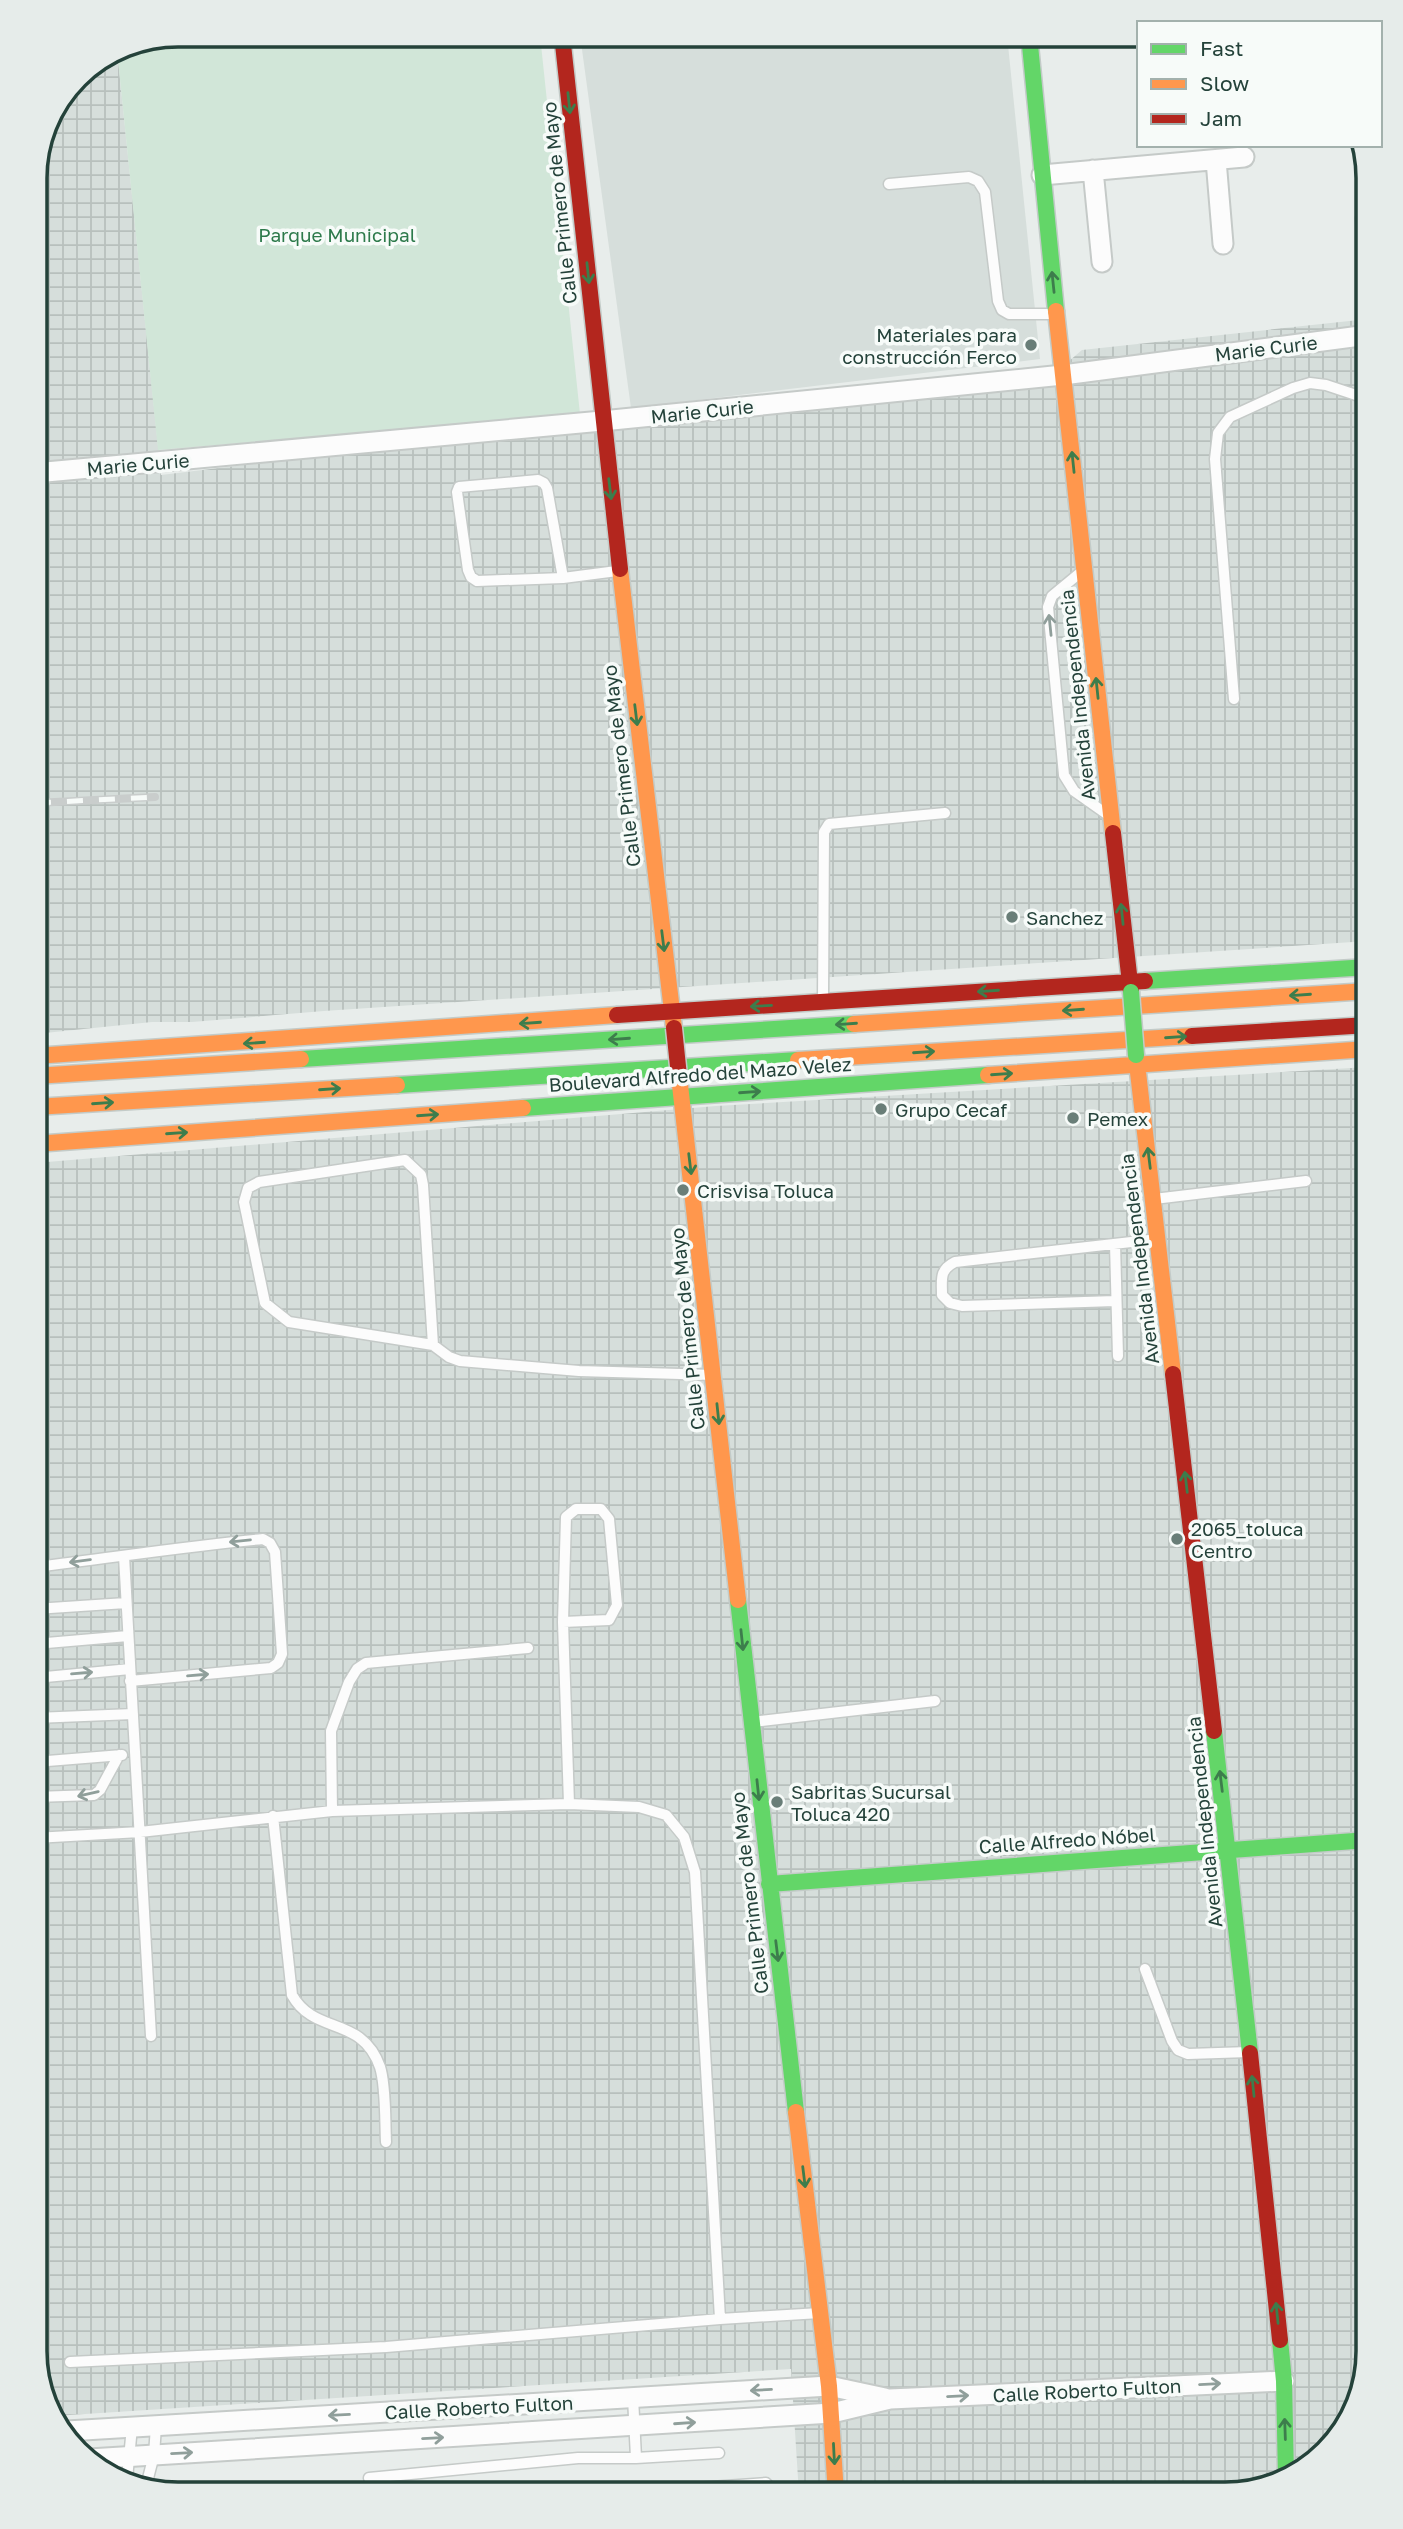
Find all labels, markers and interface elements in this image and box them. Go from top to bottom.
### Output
legend [1137,21,1382,147]
text: Fast [1200,35,1243,61]
text: Slow [1200,70,1249,96]
one-way arrow [563,91,576,114]
street label: Calle Primero de Mayo [537,101,581,305]
text: Jam [1200,105,1242,131]
park label: Parque Municipal [258,223,416,246]
one-way arrow [581,261,594,283]
one-way arrow [1046,272,1059,294]
place label: Materiales para construcción Ferco [842,323,1017,368]
street label: Marie Curie [1213,330,1319,366]
marker: Materiales para construcción Ferco [1023,337,1039,353]
street label: Marie Curie [649,394,755,428]
street label: Marie Curie [86,448,190,480]
one-way arrow [1066,451,1079,474]
one-way arrow [603,477,616,500]
street label: Avenida Independencia [1054,588,1100,802]
one-way arrow [1043,614,1056,637]
street label: Calle Primero de Mayo [597,664,645,868]
one-way arrow [1091,677,1104,700]
one-way arrow [630,703,643,726]
one-way arrow [1116,904,1129,926]
place label: Sanchez [1026,906,1103,929]
marker: Sanchez [1004,909,1020,925]
one-way arrow [657,929,670,952]
one-way arrow [977,985,1000,998]
one-way arrow [1289,989,1312,1002]
one-way arrow [750,999,773,1012]
one-way arrow [1062,1004,1085,1017]
one-way arrow [519,1017,542,1030]
one-way arrow [835,1018,858,1031]
one-way arrow [1164,1030,1187,1043]
one-way arrow [608,1032,631,1045]
one-way arrow [243,1036,266,1049]
one-way arrow [912,1045,935,1058]
street label: Boulevard Alfredo del Mazo Velez [548,1052,852,1096]
one-way arrow [990,1068,1013,1081]
one-way arrow [319,1082,342,1095]
one-way arrow [738,1085,761,1098]
one-way arrow [92,1096,115,1109]
place label: Grupo Cecaf [895,1098,1007,1121]
marker: Grupo Cecaf [873,1101,889,1117]
place label: Pemex [1087,1107,1148,1130]
one-way arrow [416,1108,439,1121]
marker: Pemex [1065,1110,1081,1126]
one-way arrow [165,1126,187,1139]
one-way arrow [1142,1148,1155,1170]
one-way arrow [683,1152,696,1175]
street label: Avenida Independencia [1115,1152,1163,1366]
place label: Crisvisa Toluca [697,1179,834,1202]
marker: Crisvisa Toluca [675,1182,691,1198]
street label: Calle Primero de Mayo [665,1227,709,1431]
one-way arrow [712,1402,725,1425]
one-way arrow [1180,1471,1193,1493]
place label: 2065_toluca Centro [1191,1517,1303,1562]
marker: 2065_toluca Centro [1169,1531,1185,1547]
one-way arrow [229,1535,252,1548]
one-way arrow [69,1555,92,1568]
one-way arrow [736,1629,749,1651]
one-way arrow [71,1666,93,1679]
one-way arrow [186,1668,209,1681]
street label: Avenida Independencia [1181,1715,1227,1929]
one-way arrow [1214,1770,1227,1793]
one-way arrow [752,1778,765,1800]
place label: Sabritas Sucursal Toluca 420 [791,1780,951,1825]
one-way arrow [77,1788,99,1801]
street label: Calle Primero de Mayo [725,1791,773,1995]
marker: Sabritas Sucursal Toluca 420 [769,1794,785,1810]
street label: Calle Alfredo Nóbel [978,1822,1156,1858]
one-way arrow [770,1940,783,1962]
one-way arrow [1246,2076,1259,2098]
one-way arrow [797,2165,810,2188]
one-way arrow [1270,2302,1283,2324]
street label: Calle Roberto Fulton [992,2374,1182,2406]
one-way arrow [1198,2377,1221,2390]
one-way arrow [751,2384,773,2397]
one-way arrow [946,2389,969,2402]
street label: Calle Roberto Fulton [384,2391,574,2423]
one-way arrow [328,2409,350,2422]
one-way arrow [673,2416,696,2429]
one-way arrow [1278,2418,1292,2441]
one-way arrow [422,2431,445,2444]
one-way arrow [827,2442,840,2465]
one-way arrow [170,2446,193,2459]

